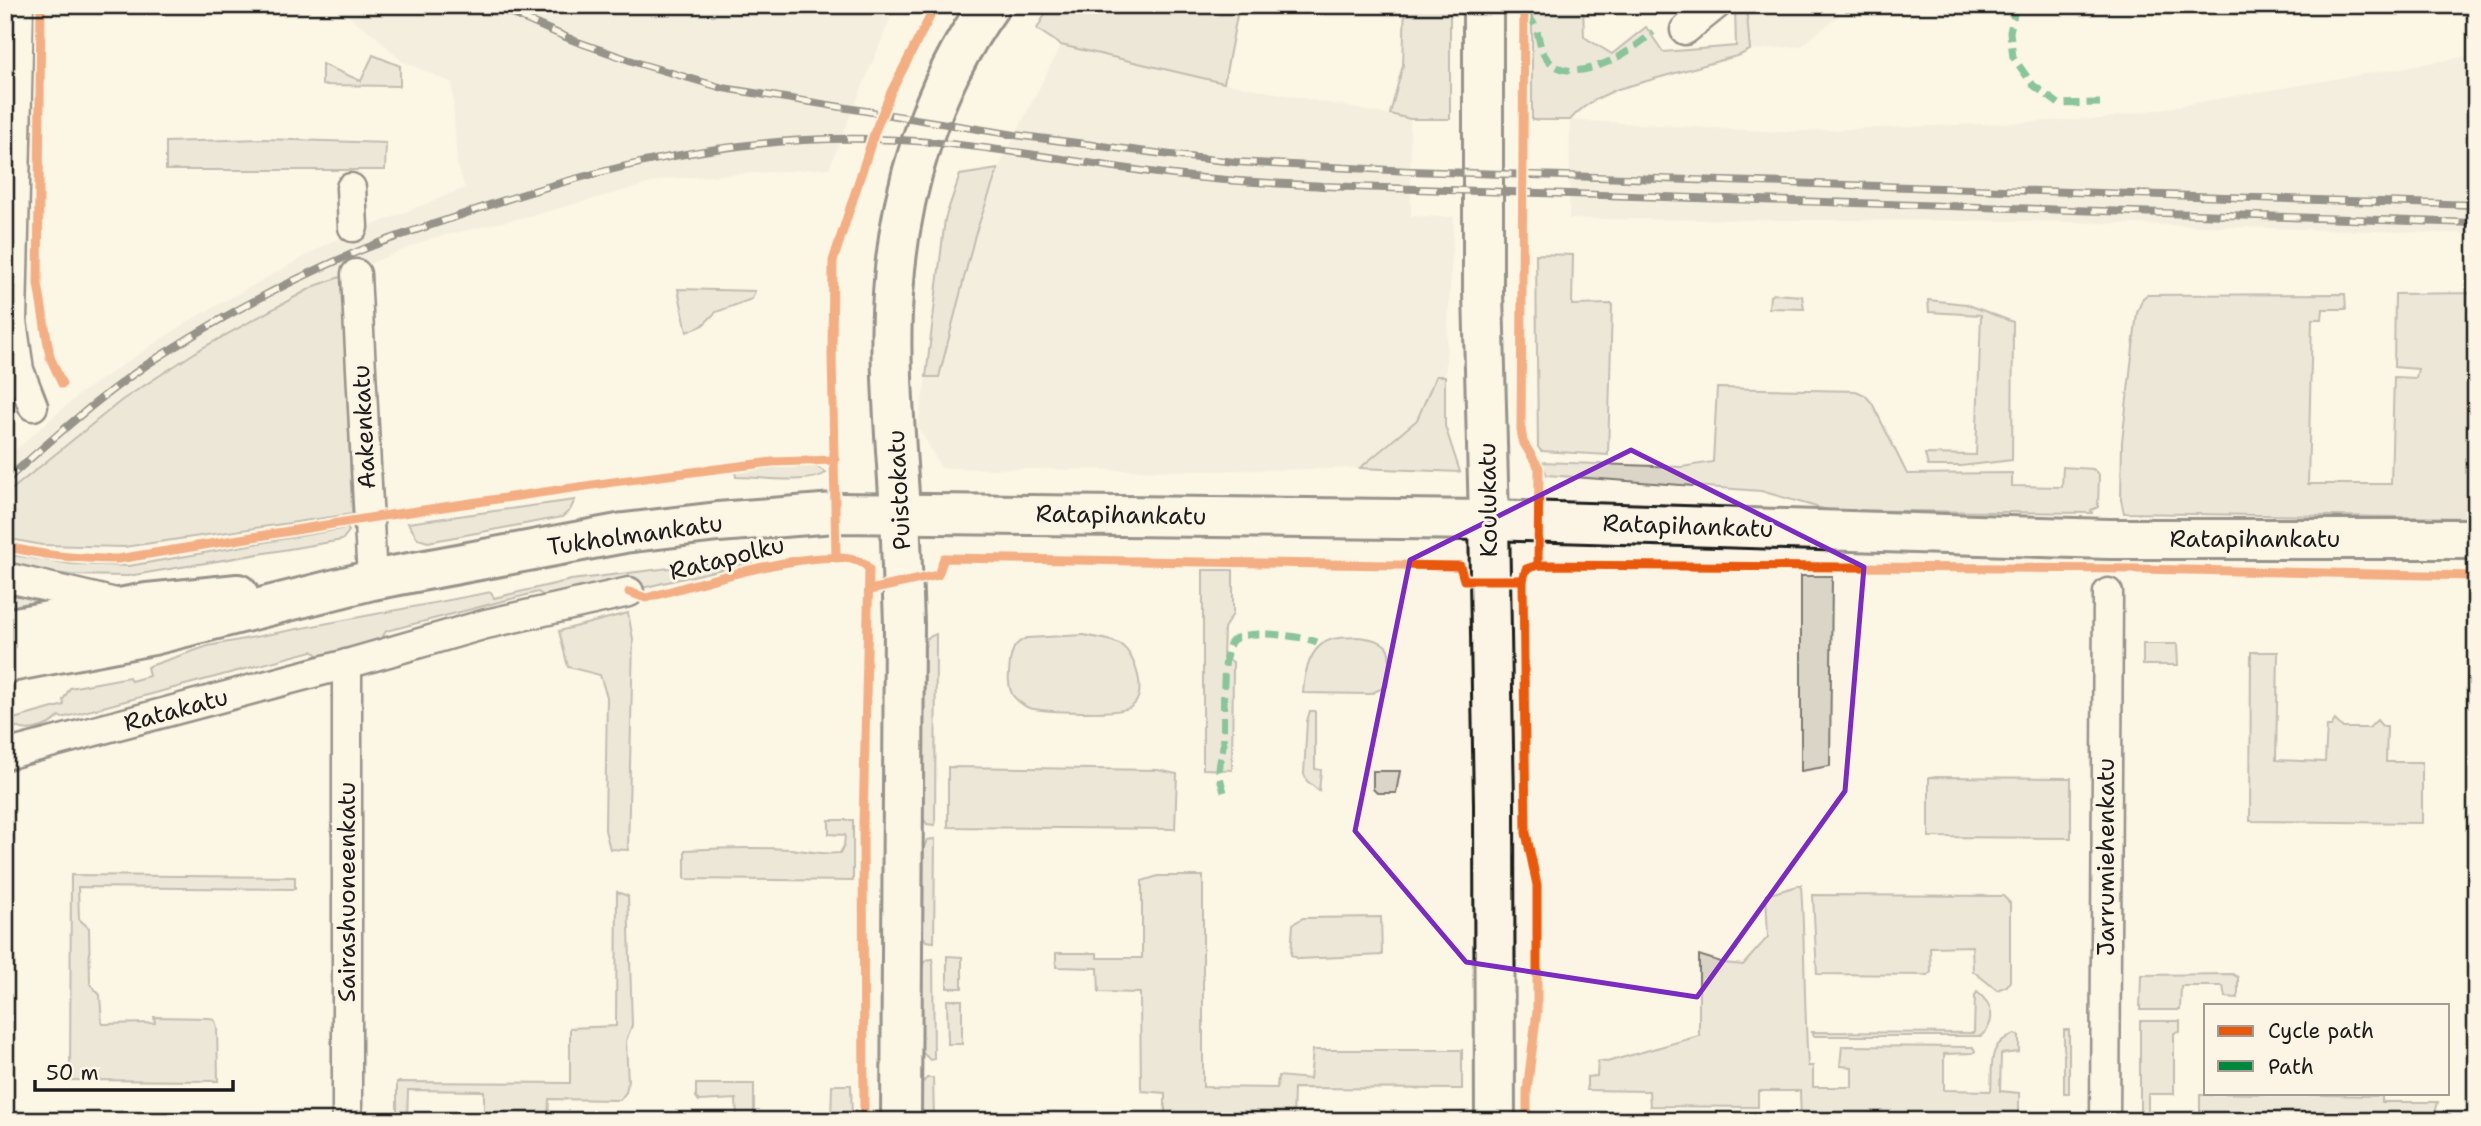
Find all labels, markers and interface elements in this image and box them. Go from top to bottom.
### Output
street label: Aakenkatu [345,364,383,490]
street label: Puistokatu [880,429,918,551]
street label: Koulukatu [1471,442,1505,558]
street label: Ratapihankatu [1035,498,1207,532]
street label: Tukholmankatu [545,507,725,563]
street label: Ratapihankatu [1602,507,1774,545]
street label: Ratapihankatu [2170,523,2340,555]
street label: Ratapolku [666,528,788,588]
street label: Ratakatu [120,681,232,739]
street label: Jarrumiehenkatu [2090,758,2122,956]
street label: Sairashuoneenkatu [331,782,363,1002]
legend [2204,1004,2450,1094]
text: Cycle path [2268,1017,2374,1045]
scale bar [35,1049,233,1093]
text: Path [2268,1053,2314,1081]
text: 50 m [46,1059,99,1087]

